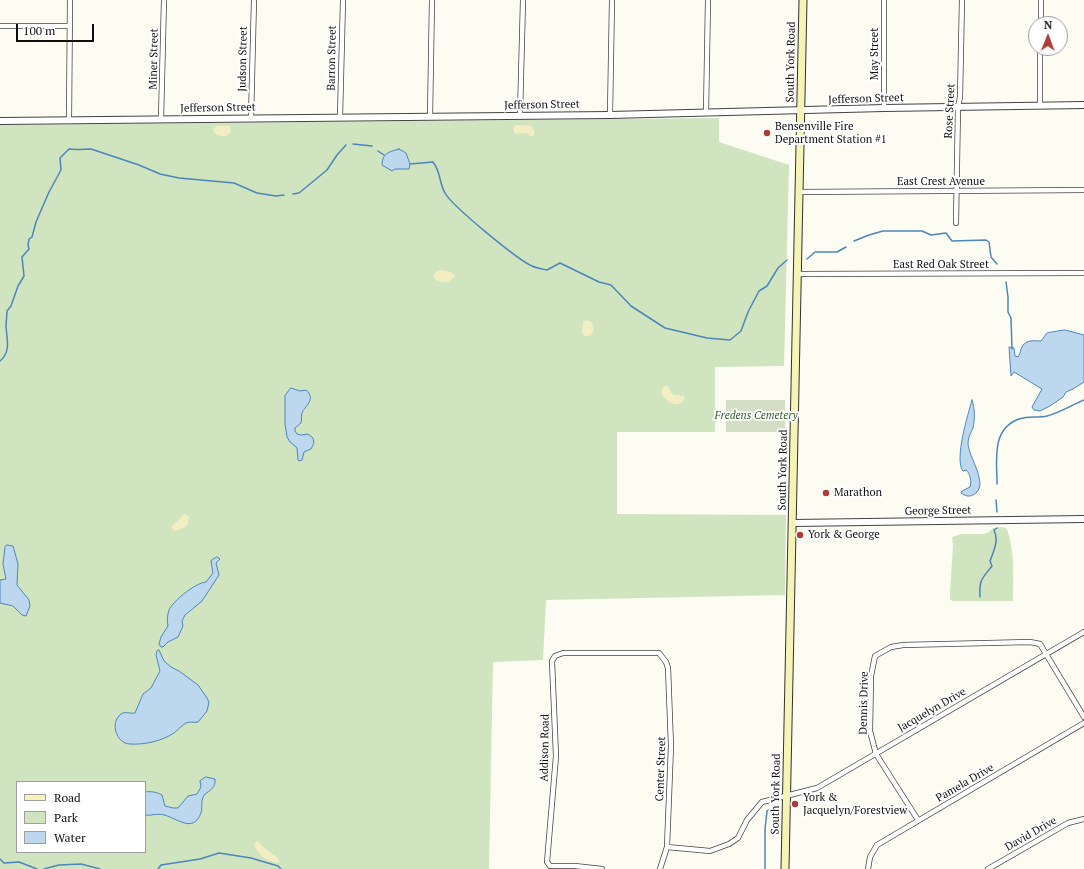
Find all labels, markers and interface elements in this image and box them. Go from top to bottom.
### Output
scale bar [18,16,96,42]
north arrow [1028,16,1068,56]
text: N [1044,18,1052,32]
street label: South York Road [784,21,798,103]
text: 100 m [23,23,55,38]
street label: Barron Street [325,25,339,91]
street label: Judson Street [236,26,250,92]
street label: Miner Street [147,28,161,90]
street label: May Street [868,28,882,80]
street label: Rose Street [942,83,958,139]
street label: Jefferson Street [828,91,904,107]
street label: Jefferson Street [504,98,580,112]
street label: Jefferson Street [180,101,256,115]
place label: Bensenville Fire Department Station #1 [775,120,887,146]
marker: Bensenville Fire Department Station #1 [762,128,772,138]
street label: East Crest Avenue [897,175,985,189]
street label: East Red Oak Street [893,258,989,272]
park label: Fredens Cemetery [715,409,797,423]
street label: South York Road [776,429,790,511]
place label: Marathon [834,486,882,500]
marker: Marathon [821,488,831,498]
street label: George Street [905,504,971,518]
place label: York & George [808,528,880,542]
marker: York & George [795,530,805,540]
street label: Dennis Drive [857,671,871,735]
street label: Jacquelyn Drive [896,685,968,735]
street label: Addison Road [538,714,552,782]
street label: Center Street [653,736,669,802]
street label: South York Road [769,753,783,835]
street label: Pamela Drive [934,761,996,805]
legend [16,781,146,853]
text: Road [54,790,81,805]
place label: York & Jacquelyn/Forestview [803,791,907,817]
marker: York & Jacquelyn/Forestview [790,799,800,809]
text: Park [54,810,78,825]
street label: David Drive [1003,814,1059,854]
text: Water [54,830,86,845]

